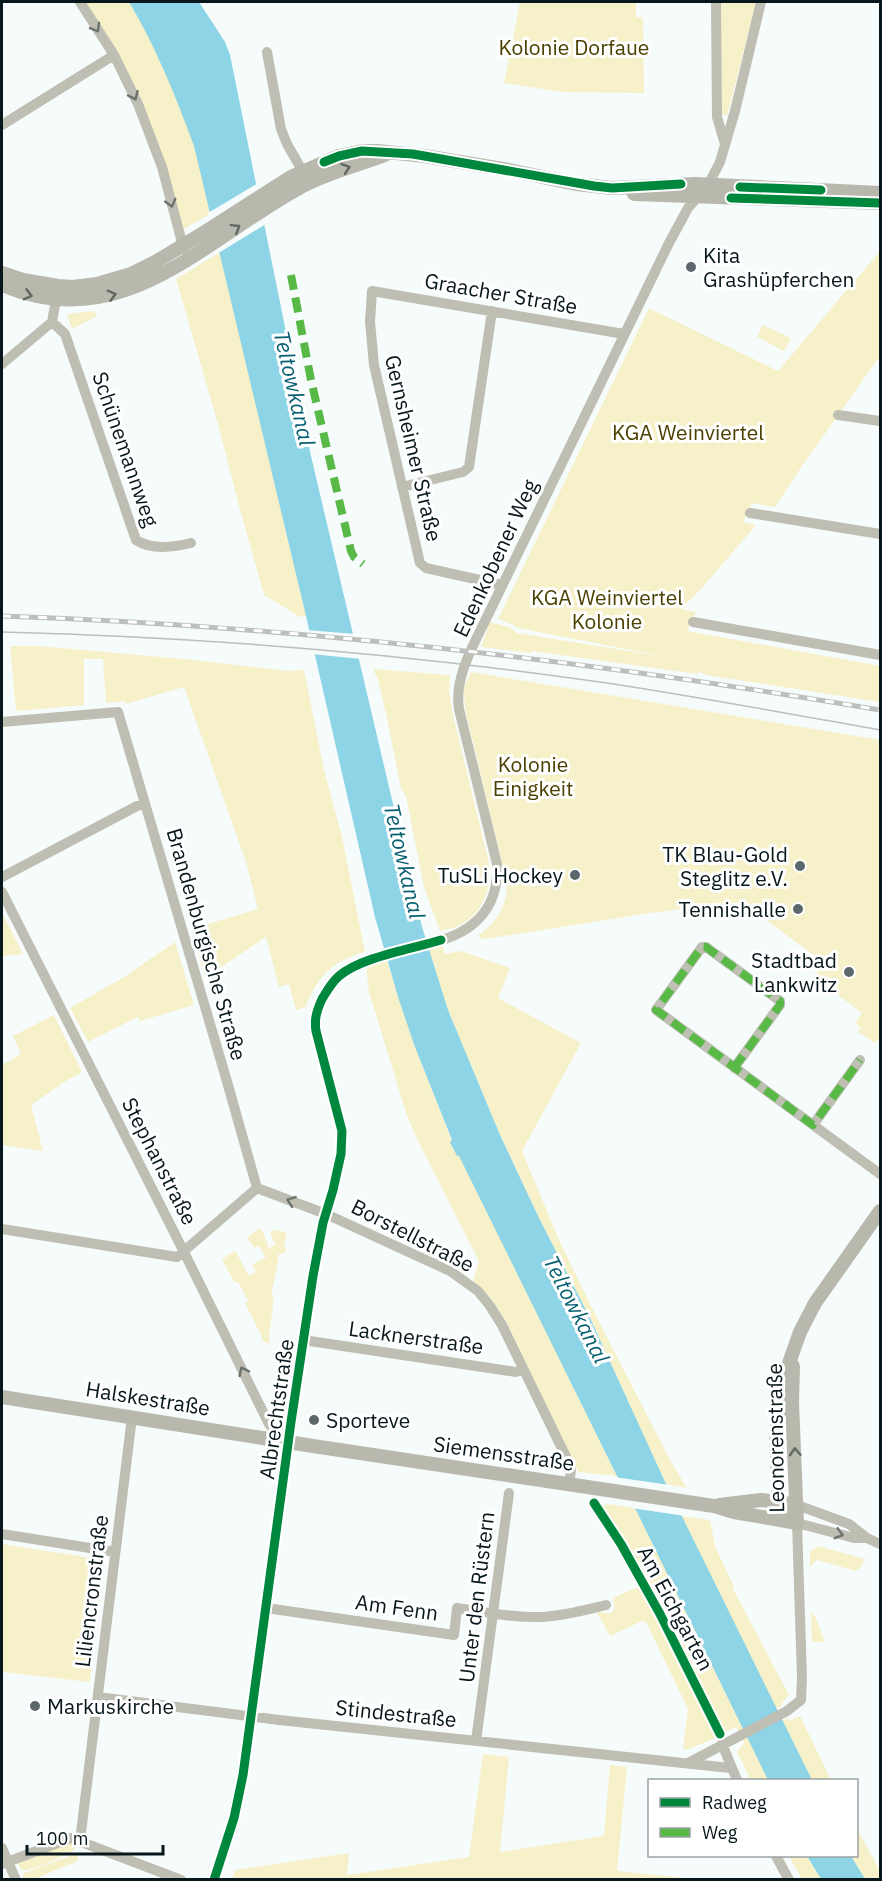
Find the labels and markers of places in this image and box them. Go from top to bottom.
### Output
place label: Kita Grashüpferchen [703,241,854,293]
marker: Kita Grashüpferchen [684,260,698,274]
place label: TK Blau-Gold Steglitz e.V. [662,840,788,892]
marker: TK Blau-Gold Steglitz e.V. [793,859,807,873]
place label: TuSLi Hockey [437,861,564,889]
marker: TuSLi Hockey [568,868,582,882]
place label: Tennishalle [679,895,786,923]
marker: Tennishalle [791,902,805,916]
place label: Stadtbad Lankwitz [751,946,837,998]
marker: Stadtbad Lankwitz [842,965,856,979]
place label: Sporteve [326,1406,410,1434]
marker: Sporteve [307,1413,321,1427]
place label: Markuskirche [47,1692,174,1720]
marker: Markuskirche [28,1699,42,1713]

